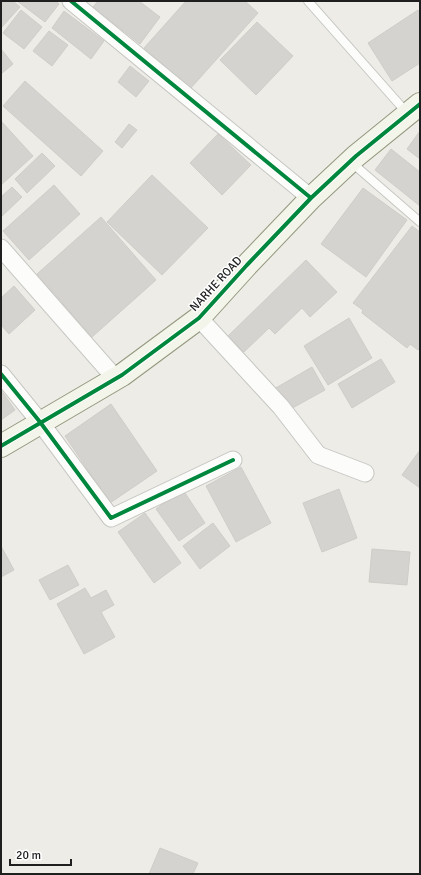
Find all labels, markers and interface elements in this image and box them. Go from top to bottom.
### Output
street label: NARHE ROAD [187,253,246,315]
scale bar [10,841,71,867]
text: 20 m [16,848,41,863]

